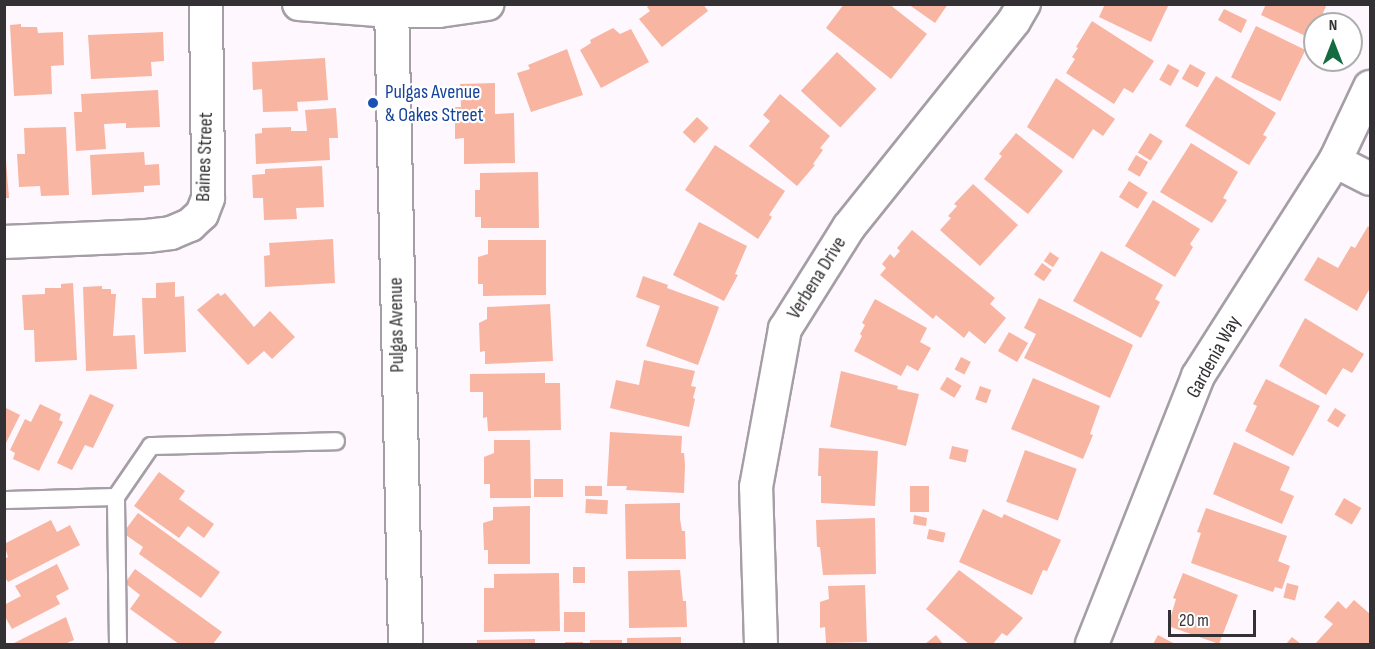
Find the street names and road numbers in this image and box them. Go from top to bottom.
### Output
street label: Baines Street [191,112,219,202]
street label: Verbena Drive [782,232,852,324]
street label: Pulgas Avenue [384,277,410,373]
street label: Gardenia Way [1182,312,1246,402]

